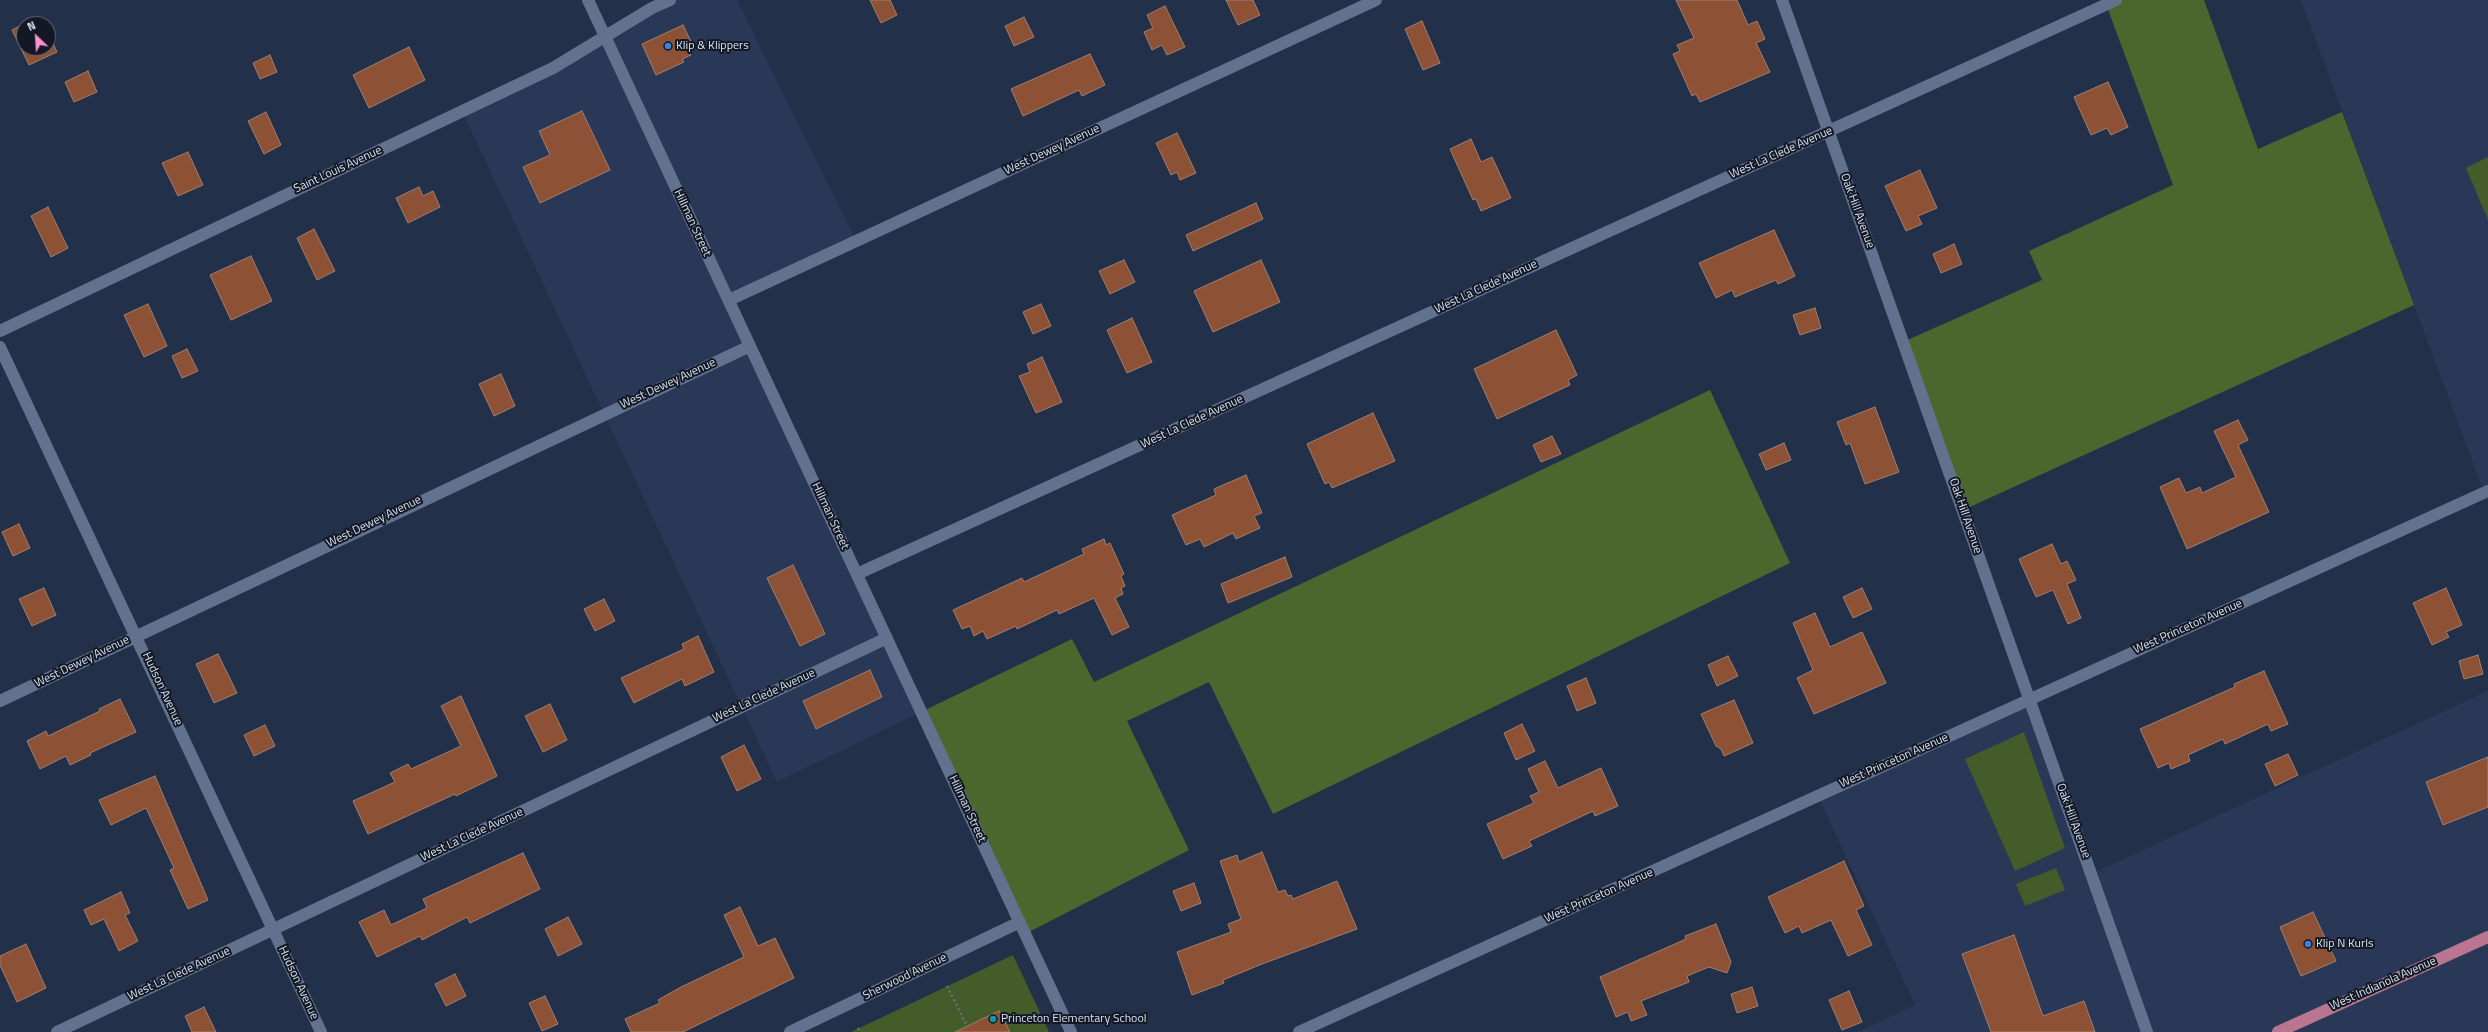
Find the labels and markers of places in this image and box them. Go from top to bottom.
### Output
place label: Klip & Klippers [676,39,749,53]
marker: Klip & Klippers [663,41,673,51]
place label: Klip N Kurls [2316,937,2373,951]
marker: Klip N Kurls [2303,939,2313,949]
place label: Princeton Elementary School [1001,1012,1147,1026]
marker: Princeton Elementary School [988,1014,998,1024]

